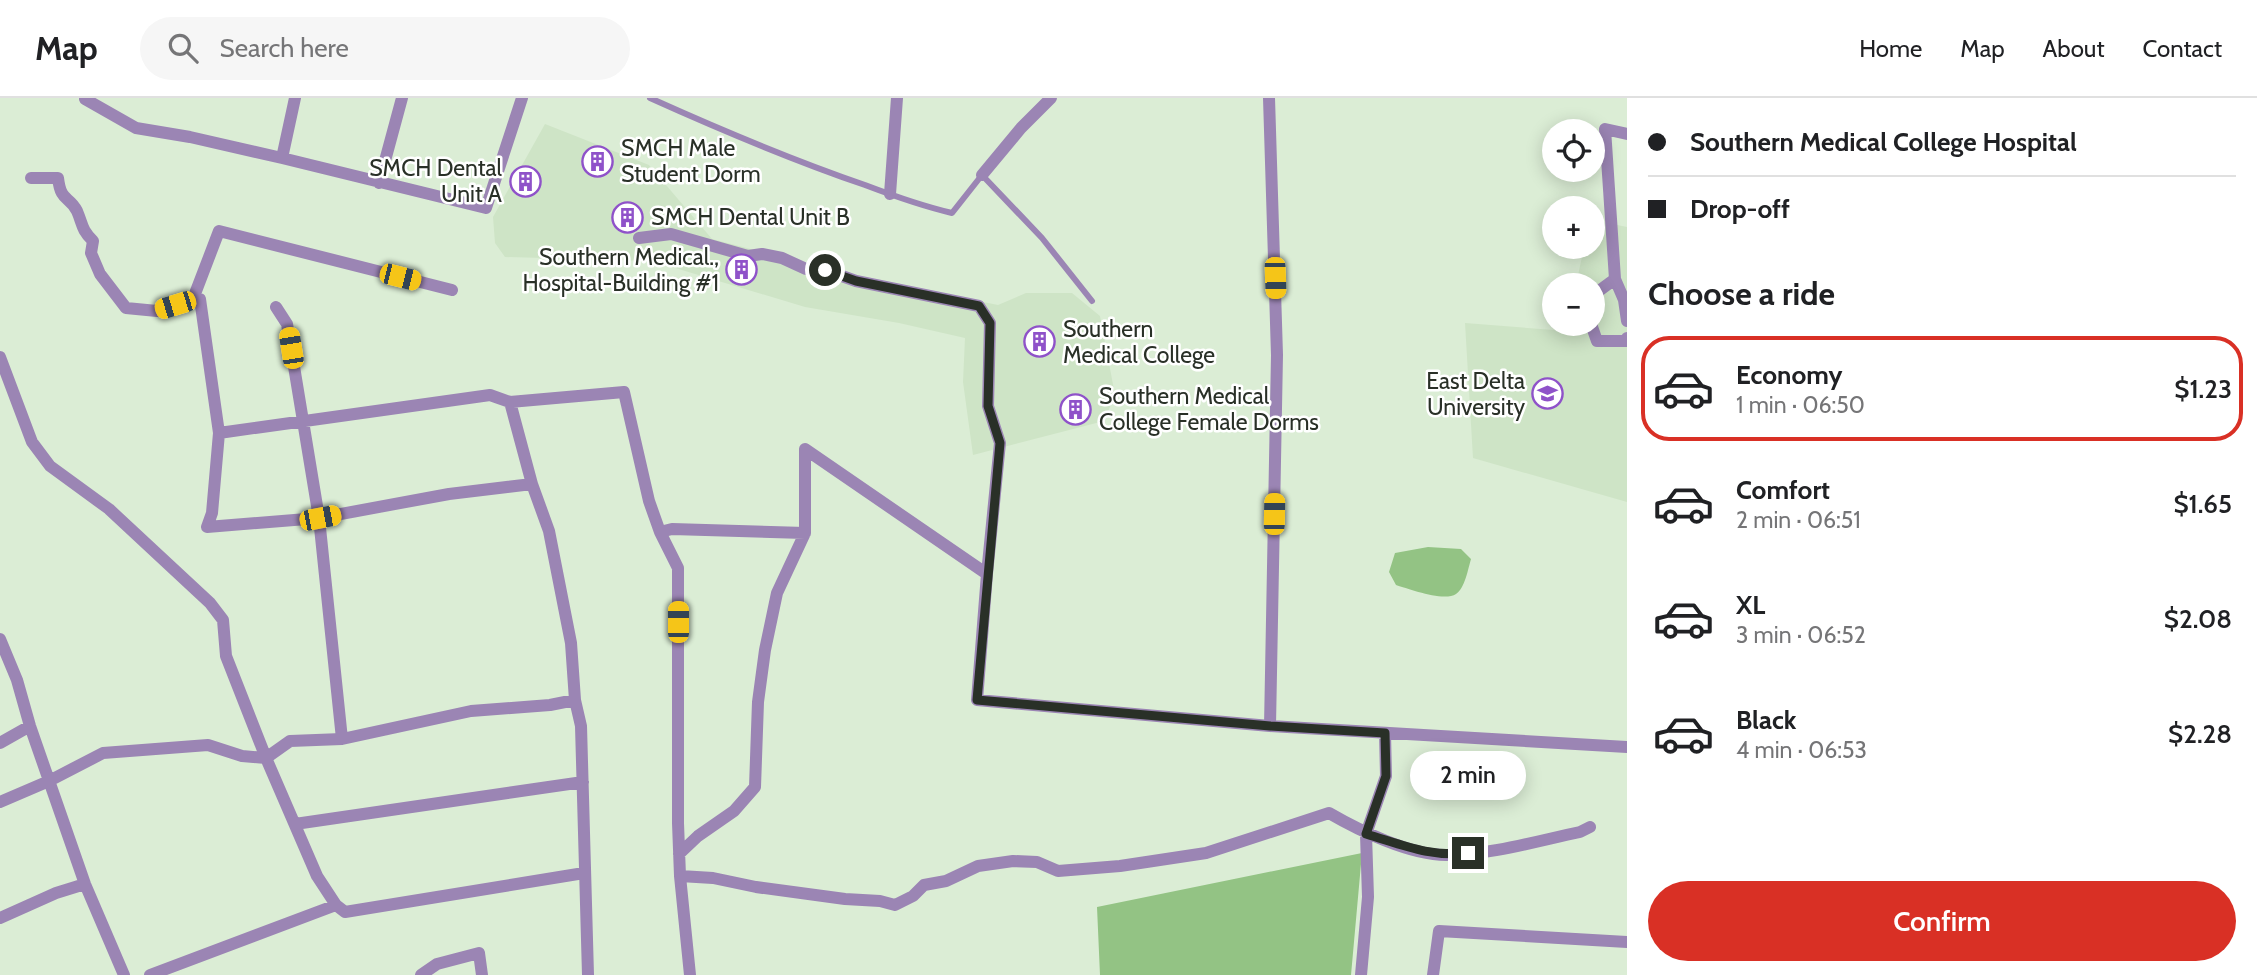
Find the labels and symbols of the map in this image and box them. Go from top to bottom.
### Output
place label: SMCH Male Student Dorm [621,134,761,188]
building icon: SMCH Male Student Dorm [581,144,615,178]
place label: SMCH Dental Unit A [369,154,503,208]
building icon: SMCH Dental Unit A [508,164,542,198]
building icon: SMCH Dental Unit B [611,200,645,234]
place label: SMCH Dental Unit B [651,203,850,231]
place label: Southern Medical., Hospital-Building #1 [523,243,719,297]
building icon: Southern Medical., Hospital-Building #1 [725,253,759,287]
route start [809,254,841,286]
car [1264,257,1287,299]
car [378,262,423,292]
car [152,289,199,321]
place label: Southern Medical College [1063,315,1215,369]
building icon: Southern Medical College [1023,325,1057,359]
car [278,326,305,370]
place label: East Delta University [1426,367,1525,421]
school or university icon: East Delta University [1531,377,1565,411]
place label: Southern Medical College Female Dorms [1099,382,1319,436]
building icon: Southern Medical College Female Dorms [1059,392,1093,426]
car [1264,493,1285,535]
car [298,504,343,532]
car [668,601,689,643]
callout: 2 min [1410,752,1526,800]
route end [1452,837,1484,869]

